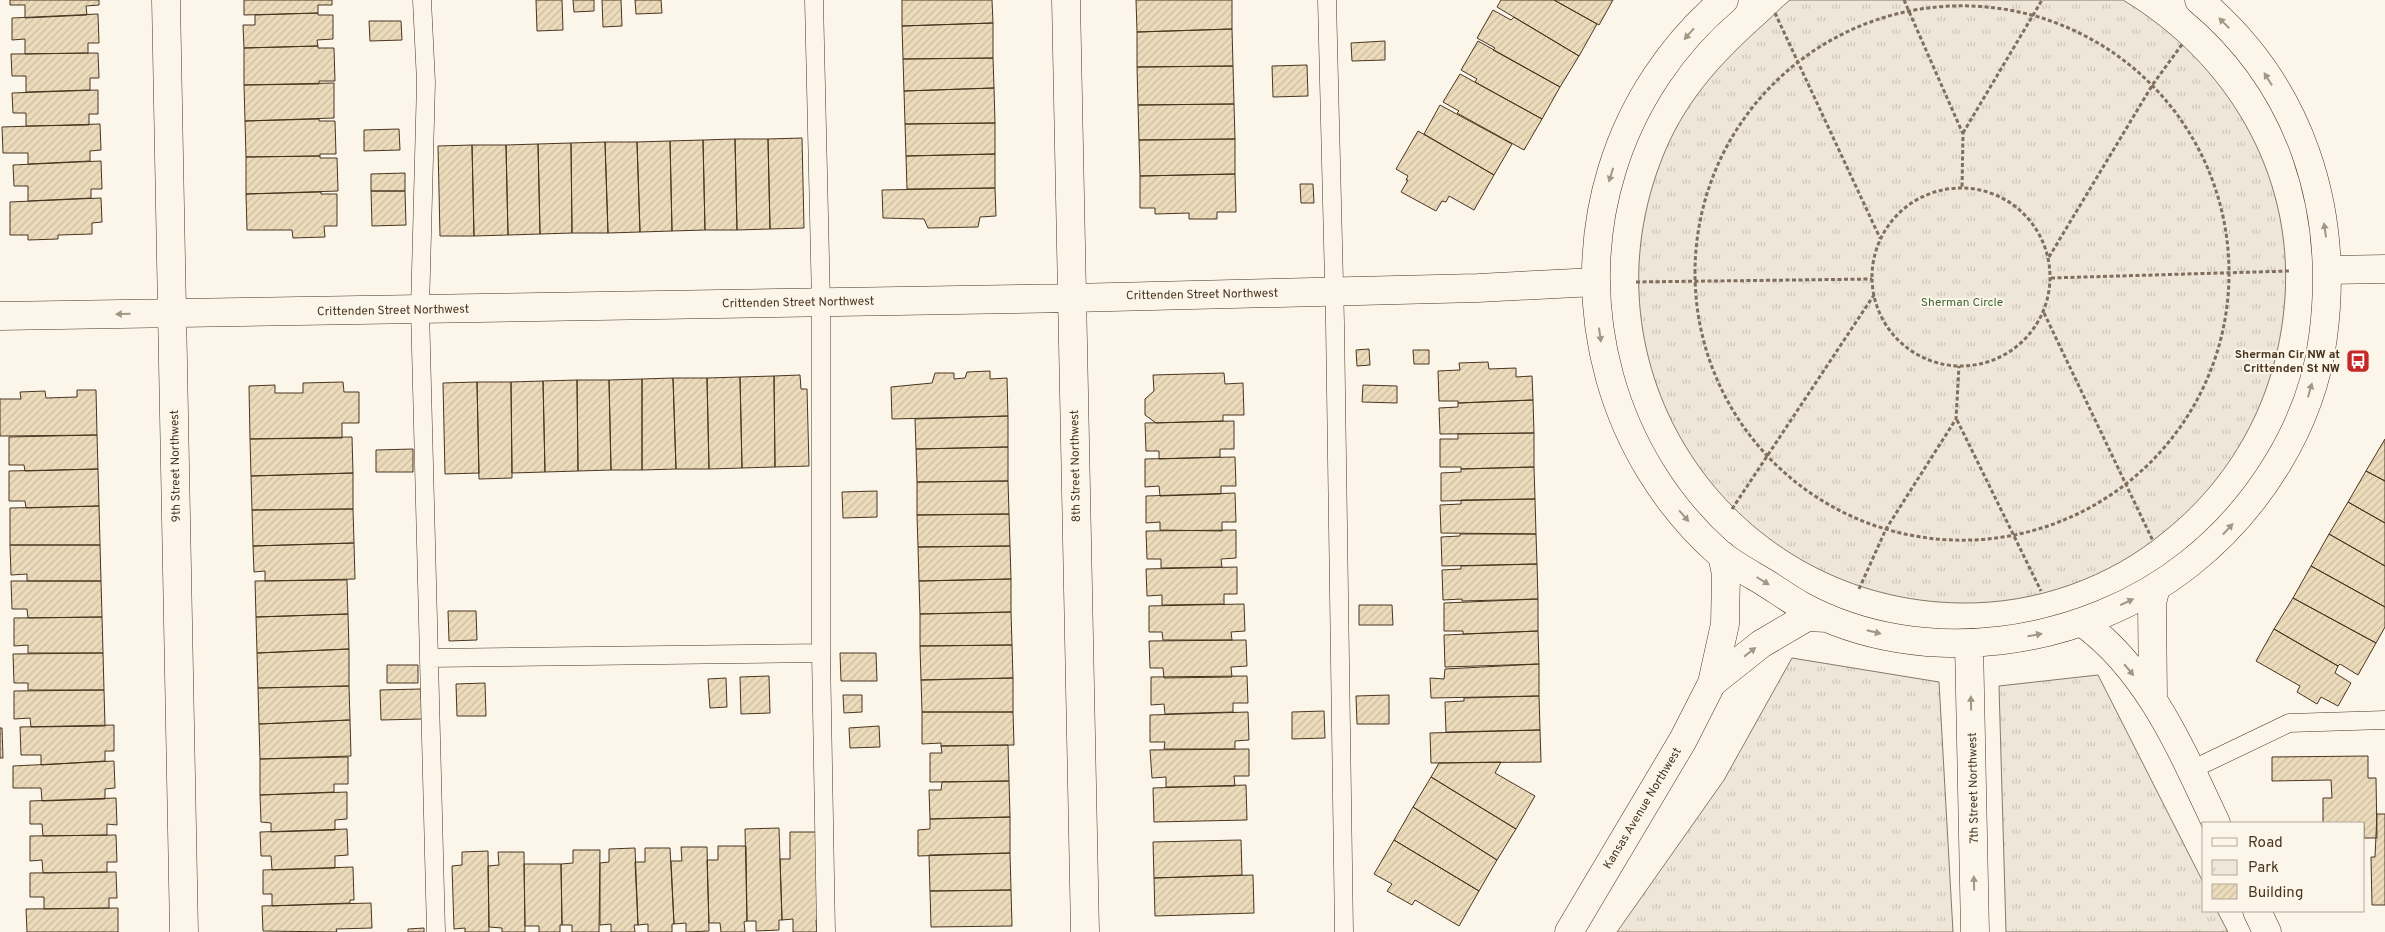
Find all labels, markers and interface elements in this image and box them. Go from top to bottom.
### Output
one-way arrow [2218,17,2230,29]
one-way arrow [1683,28,1695,40]
one-way arrow [2264,72,2273,86]
one-way arrow [1606,167,1614,182]
one-way arrow [2320,221,2328,237]
street label: Crittenden Street Northwest [1126,286,1278,304]
street label: Crittenden Street Northwest [722,294,874,312]
park label: Sherman Circle [1921,295,2003,311]
street label: Crittenden Street Northwest [317,302,469,320]
one-way arrow [115,310,131,318]
one-way arrow [1596,328,1604,344]
place label: Sherman Cir NW at Crittenden St NW [2235,347,2340,377]
bus stop icon: Sherman Cir NW at Crittenden St NW [2345,348,2371,374]
one-way arrow [2307,383,2315,398]
street label: 9th Street Northwest [167,410,185,522]
street label: 8th Street Northwest [1067,410,1085,522]
one-way arrow [1679,509,1690,522]
one-way arrow [2222,523,2234,535]
one-way arrow [1756,577,1769,586]
one-way arrow [2120,598,2134,606]
one-way arrow [1866,628,1881,636]
one-way arrow [2027,631,2043,639]
one-way arrow [1744,647,1757,658]
one-way arrow [2124,663,2135,676]
one-way arrow [1967,695,1975,711]
street label: 7th Street Northwest [1965,732,1983,844]
street label: Kansas Avenue Northwest [1600,745,1686,872]
legend [2202,822,2365,912]
text: Road [2248,834,2283,853]
text: Park [2248,859,2279,878]
one-way arrow [1970,875,1978,891]
text: Building [2248,884,2303,903]

